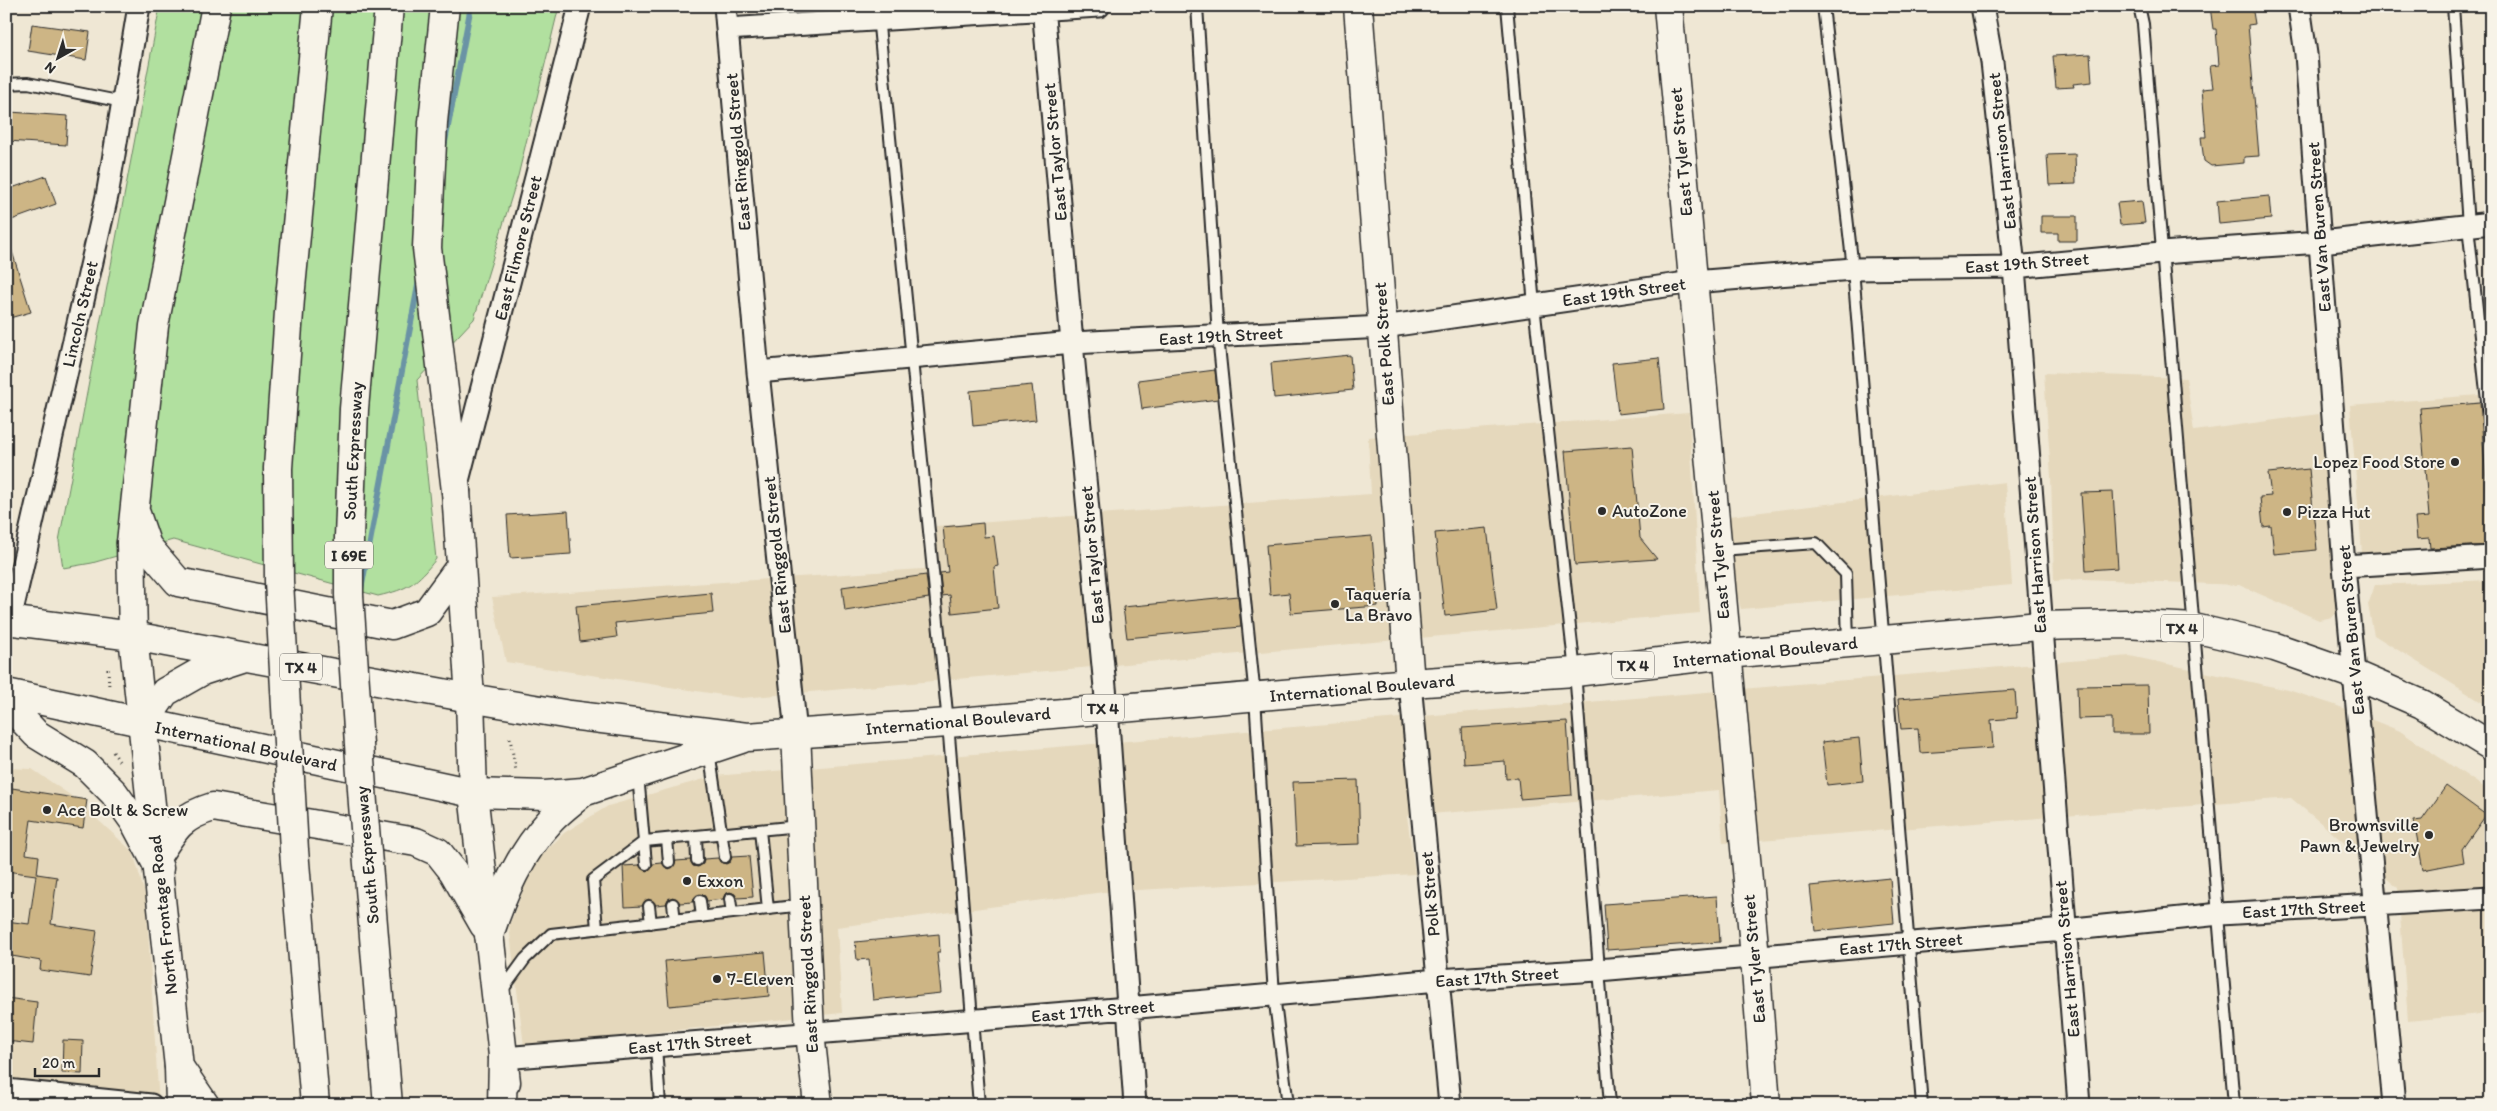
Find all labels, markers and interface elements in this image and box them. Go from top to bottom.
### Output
north arrow [32,32,82,82]
text: N [41,58,59,77]
street label: East Harrison Street [1983,71,2021,230]
street label: East Ringgold Street [720,72,756,232]
street label: East Taylor Street [1038,82,1072,222]
street label: East Tyler Street [1664,86,1698,217]
street label: East Van Buren Street [2302,141,2336,313]
street label: East Filmore Street [489,173,547,323]
street label: East 19th Street [1964,248,2090,278]
street label: Lincoln Street [57,258,103,369]
street label: East 19th Street [1561,272,1687,312]
street label: East Polk Street [1369,281,1399,407]
street label: East 19th Street [1158,322,1284,350]
street label: South Expressway [338,381,368,521]
place label: Lopez Food Store [2313,451,2445,473]
marker: Lopez Food Store [2449,456,2461,468]
street label: East Ringgold Street [758,475,796,635]
street label: East Harrison Street [2019,475,2051,634]
street label: East Taylor Street [1075,485,1109,625]
street label: East Tyler Street [1701,489,1735,620]
place label: AutoZone [1612,500,1687,522]
place label: Pizza Hut [2297,501,2371,523]
marker: AutoZone [1596,505,1608,517]
marker: Pizza Hut [2281,506,2293,518]
road number: I 69E [325,542,373,568]
street label: East Van Buren Street [2333,544,2369,716]
place label: Taquería La Bravo [1345,583,1412,626]
marker: Taquería La Bravo [1329,598,1341,610]
road number: TX 4 [2161,614,2203,641]
street label: International Boulevard [1671,631,1859,673]
road number: TX 4 [1612,652,1654,678]
road number: TX 4 [280,654,322,680]
street label: International Boulevard [1268,669,1456,707]
road number: TX 4 [1082,694,1124,721]
street label: International Boulevard [864,702,1052,740]
street label: International Boulevard [153,716,340,776]
street label: South Expressway [350,784,384,925]
place label: Ace Bolt & Screw [57,799,188,821]
marker: Ace Bolt & Screw [41,804,53,816]
place label: Brownsville Pawn & Jewelry [2300,814,2419,857]
marker: Brownsville Pawn & Jewelry [2423,829,2435,841]
street label: North Frontage Road [144,834,182,996]
street label: Polk Street [1415,850,1445,937]
place label: Exxon [697,870,744,892]
marker: Exxon [681,875,693,887]
street label: East Harrison Street [2049,879,2085,1038]
street label: East Tyler Street [1737,893,1771,1024]
street label: East Ringgold Street [793,894,823,1054]
street label: East 17th Street [2242,895,2367,923]
street label: East 17th Street [1838,928,1964,960]
street label: East 17th Street [1434,962,1560,992]
place label: 7-Eleven [727,968,794,990]
marker: 7-Eleven [711,973,723,985]
street label: East 17th Street [1030,995,1156,1027]
street label: East 17th Street [627,1027,753,1059]
scale bar [35,1046,99,1078]
text: 20 m [42,1054,76,1072]

